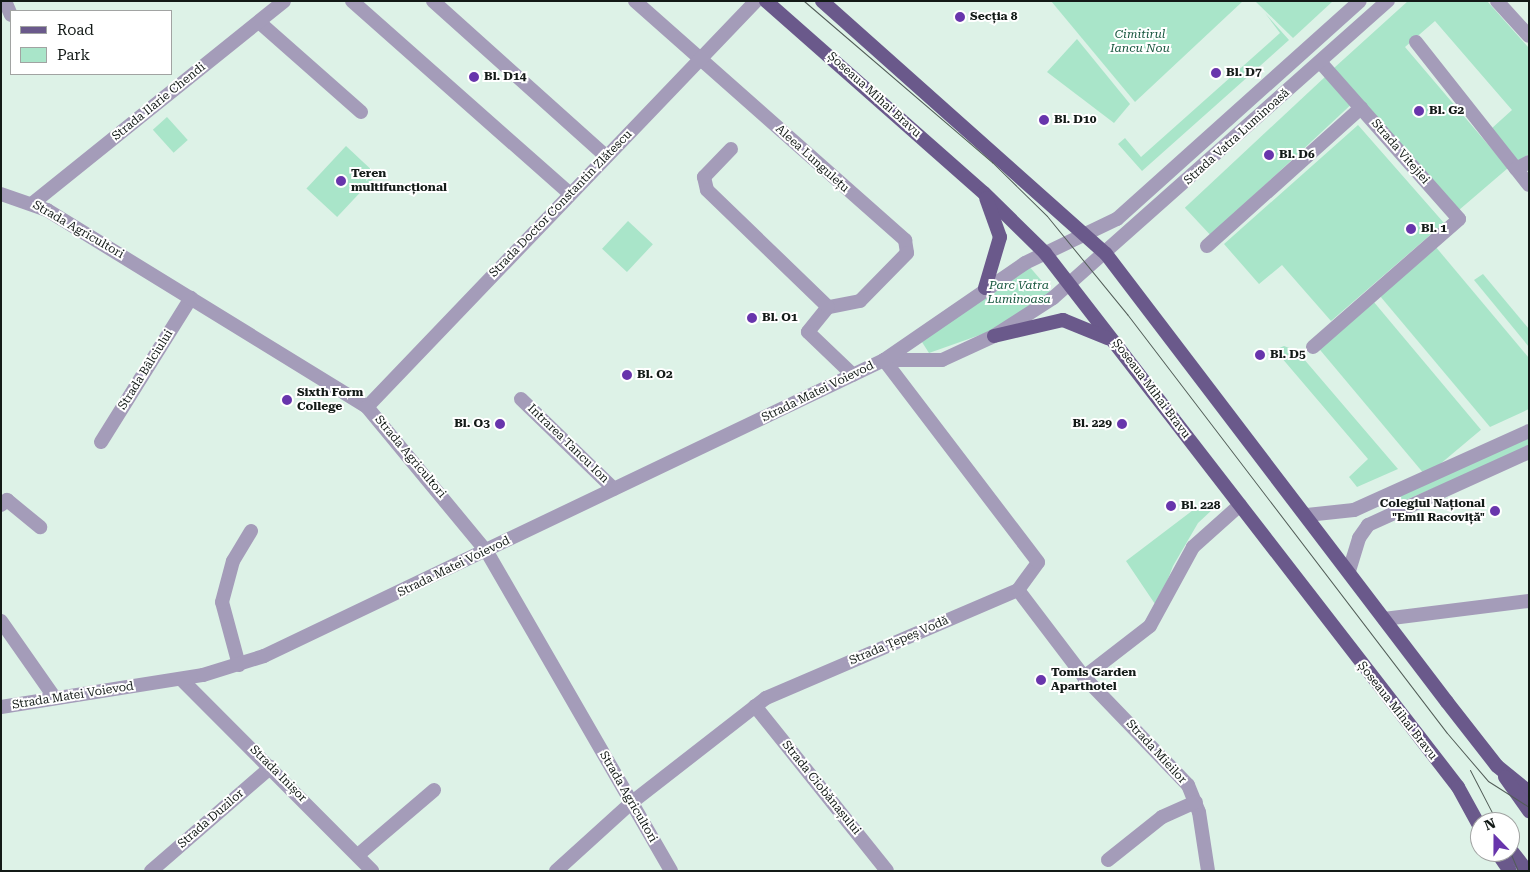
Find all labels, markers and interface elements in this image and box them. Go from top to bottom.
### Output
legend [10,10,172,75]
place label: Secția 8 [970,10,1017,24]
marker: Secția 8 [954,11,966,23]
text: Road [57,21,94,39]
park label: Cimitirul Iancu Nou [1110,28,1170,56]
text: Park [57,46,90,64]
street label: Șoseaua Mihai Bravu [824,49,924,141]
street label: Strada Ilarie Chendi [110,60,208,144]
place label: Bl. D7 [1226,66,1262,80]
marker: Bl. D7 [1210,67,1222,79]
place label: Bl. D14 [484,70,526,84]
marker: Bl. D14 [468,71,480,83]
street label: Strada Vatra Luminoasă [1181,86,1293,188]
place label: Bl. G2 [1429,104,1464,118]
marker: Bl. G2 [1413,105,1425,117]
place label: Bl. D10 [1054,113,1096,127]
marker: Bl. D10 [1038,114,1050,126]
street label: Strada Vitejiei [1368,117,1432,187]
street label: Aleea Lungulețu [772,122,852,196]
street label: Strada Doctor Constantin Zlătescu [487,127,635,281]
place label: Bl. D6 [1279,148,1315,162]
marker: Bl. D6 [1263,149,1275,161]
place label: Teren multifuncțional [351,167,447,195]
marker: Teren multifuncțional [335,175,347,187]
street label: Strada Agricultori [30,198,126,262]
place label: Bl. 1 [1421,222,1447,236]
marker: Bl. 1 [1405,223,1417,235]
park label: Parc Vatra Luminoasa [987,279,1051,307]
place label: Bl. O1 [762,311,798,325]
marker: Bl. O1 [746,312,758,324]
street label: Strada Bâlciului [116,327,176,413]
street label: Șoseaua Mihai Bravu [1109,336,1193,442]
place label: Bl. D5 [1270,348,1306,362]
marker: Bl. D5 [1254,349,1266,361]
street label: Strada Matei Voievod [760,359,876,425]
place label: Bl. O2 [637,368,673,382]
marker: Bl. O2 [621,369,633,381]
place label: Sixth Form College [297,386,363,414]
marker: Sixth Form College [281,394,293,406]
street label: Intrarea Tancu Ion [524,402,612,486]
street label: Strada Agricultori [371,413,449,501]
place label: Bl. O3 [454,417,490,431]
place label: Bl. 229 [1072,417,1112,431]
marker: Bl. O3 [494,418,506,430]
marker: Bl. 229 [1116,418,1128,430]
place label: Colegiul Național "Emil Racoviță" [1380,497,1485,525]
place label: Bl. 228 [1181,499,1221,513]
marker: Bl. 228 [1165,500,1177,512]
marker: Colegiul Național "Emil Racoviță" [1489,505,1501,517]
street label: Strada Matei Voievod [396,534,512,600]
street label: Strada Țepeș Vodă [847,614,951,668]
street label: Șoseaua Mihai Bravu [1354,659,1440,763]
place label: Tomis Garden Aparthotel [1051,666,1136,694]
marker: Tomis Garden Aparthotel [1035,674,1047,686]
street label: Strada Matei Voievod [11,679,135,713]
street label: Strada Mieilor [1123,717,1189,787]
street label: Strada Ciobănașului [779,738,863,838]
street label: Strada Inișor [247,743,309,805]
street label: Strada Agricultori [596,749,660,845]
street label: Strada Duzilor [175,786,247,852]
north arrow [1470,812,1520,862]
text: N [1482,815,1498,833]

